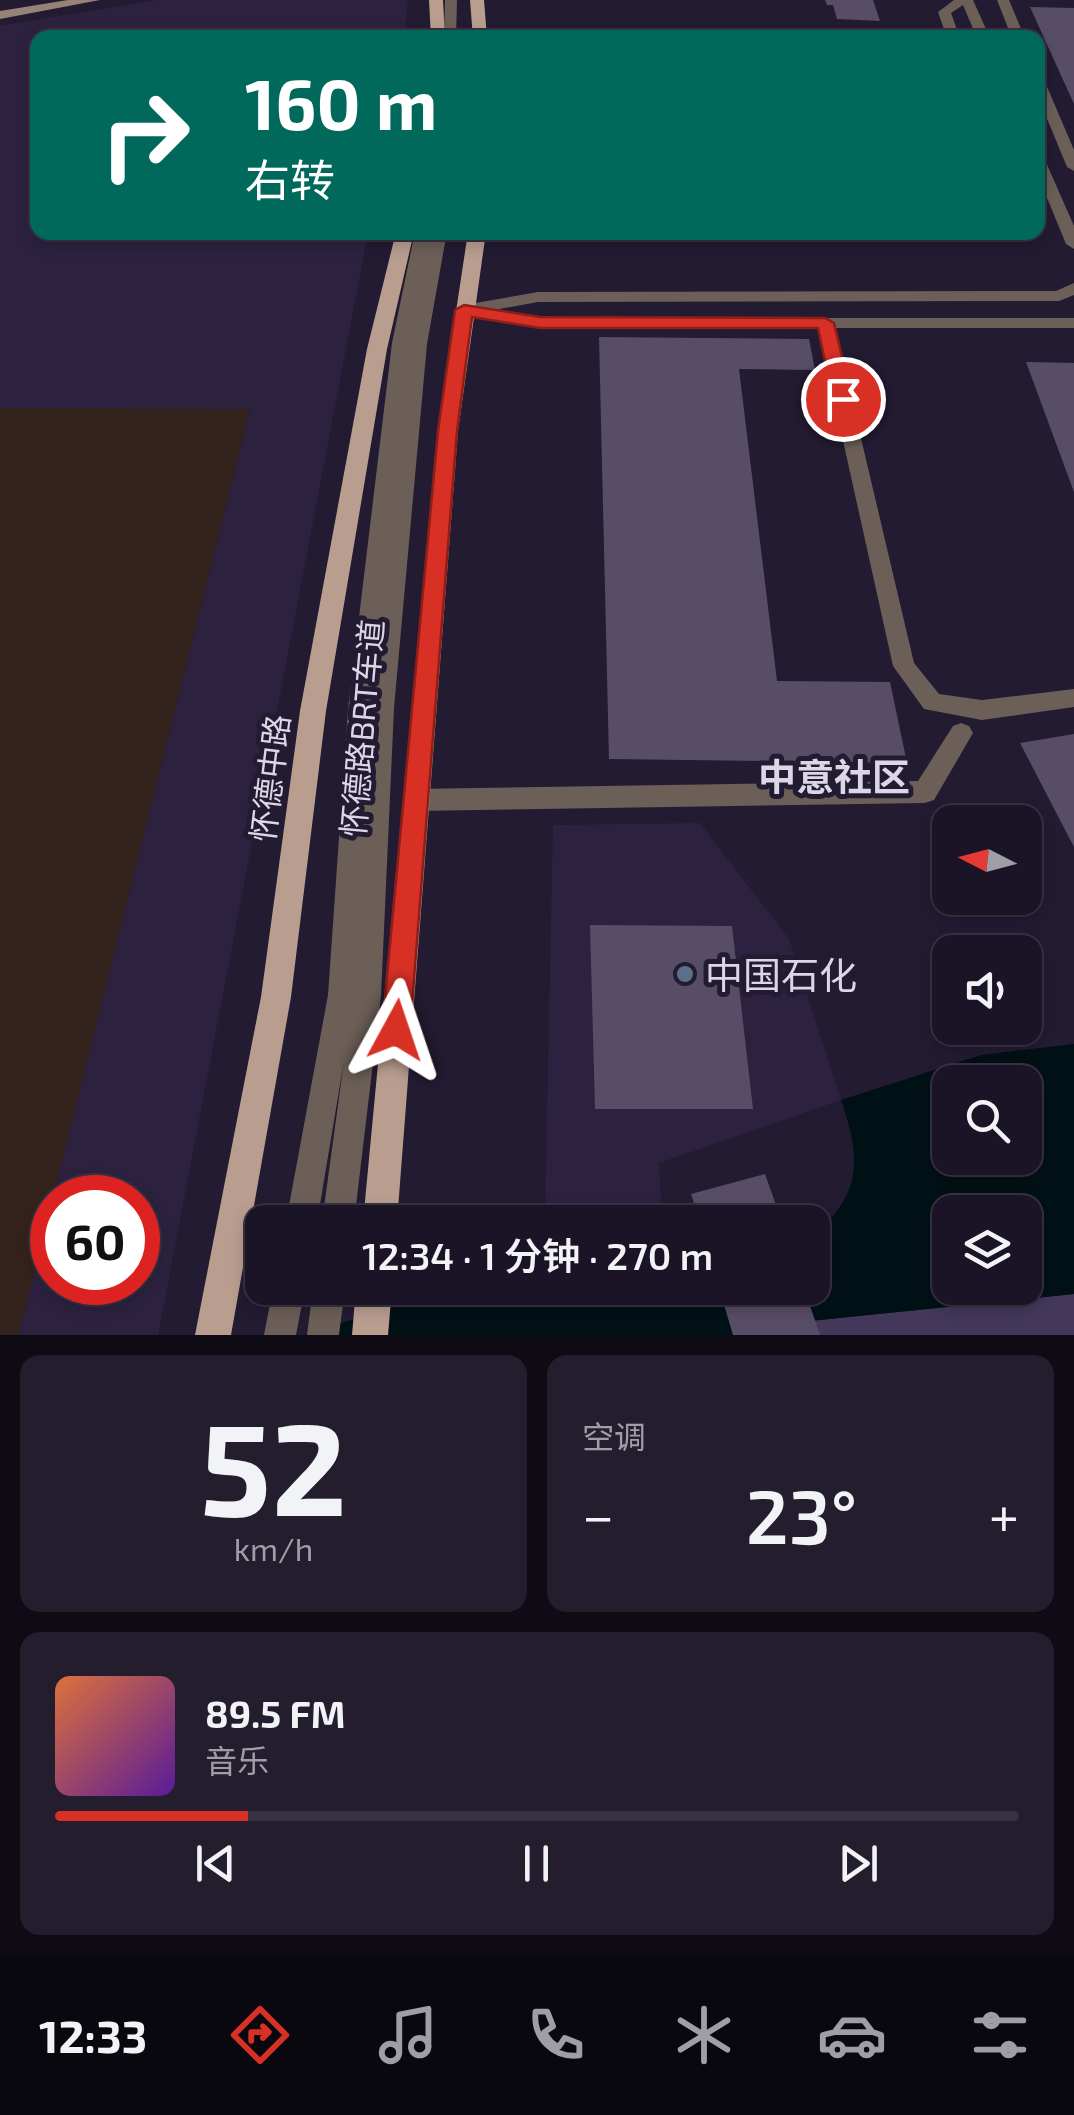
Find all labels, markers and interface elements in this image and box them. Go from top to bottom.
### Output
text: 160 m [245,60,438,144]
icon: right [80,70,210,200]
text: 右转 [245,152,335,206]
pin [801,357,886,442]
icon: arrive [816,372,871,427]
street label: 怀德路BRT车道 [333,618,389,838]
street label: 怀德中路 [242,712,296,844]
district label: 中意社区 [758,753,910,799]
north arrow [932,805,1042,915]
map controls [932,805,1042,1305]
button: sound [932,935,1042,1045]
place label: 中国石化 [705,951,857,997]
marker: 中国石化 [674,963,696,985]
position arrow [344,978,448,1082]
button: search [932,1065,1042,1175]
speed limit sign: 60 [30,1175,160,1305]
button: layers [932,1195,1042,1305]
text: 12:34 · 1 分钟 · 270 m [362,1232,713,1278]
text: 52 [200,1386,347,1542]
text: 空调 [582,1417,646,1455]
text: 23° [746,1469,857,1559]
text: − [582,1481,614,1547]
text: + [989,1481,1019,1547]
text: km/h [234,1529,313,1567]
text: 89.5 FM [205,1690,346,1736]
text: 音乐 [205,1741,269,1779]
icon: previous [188,1836,243,1891]
icon: pause [509,1836,564,1891]
icon: next [831,1836,886,1891]
icon: directions [225,2000,295,2070]
icon: music [373,2000,443,2070]
icon: phone [521,2000,591,2070]
icon: climate [669,2000,739,2070]
icon: car [817,2000,887,2070]
icon: filters [965,2000,1035,2070]
text: 12:33 [39,2008,147,2062]

